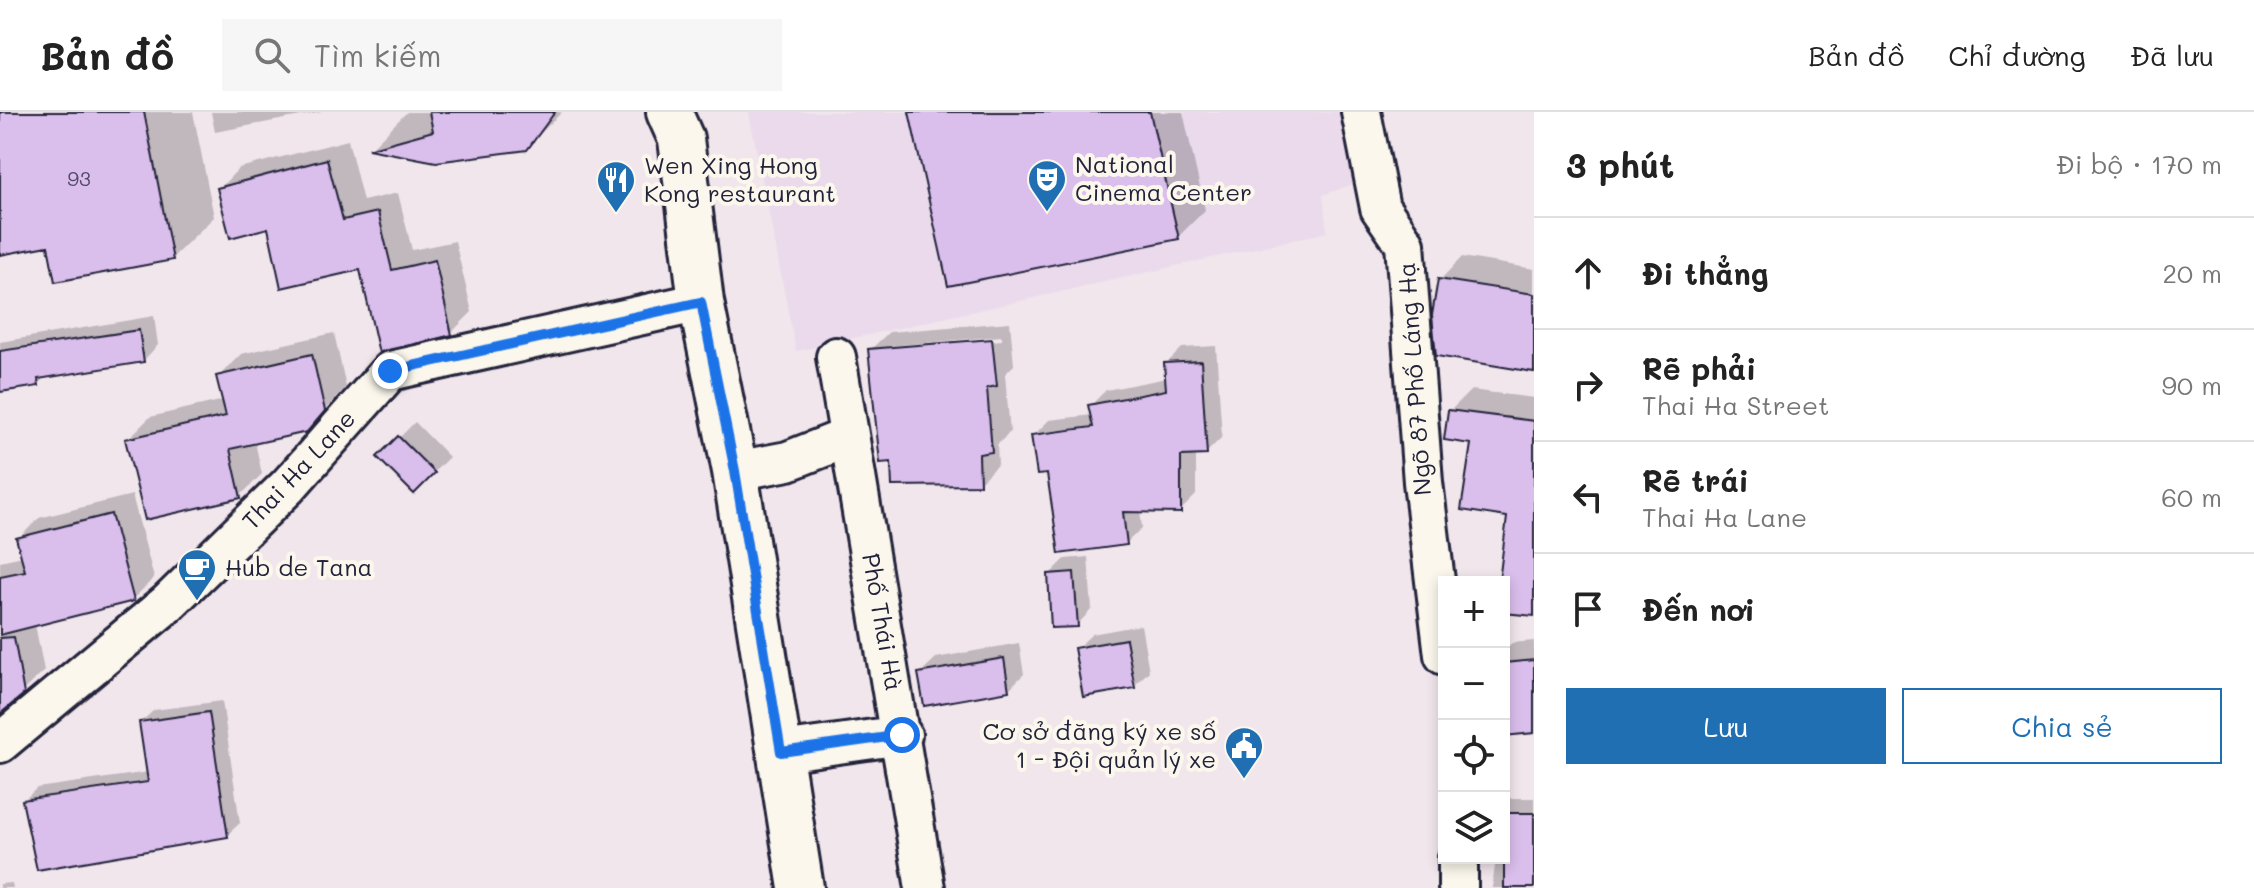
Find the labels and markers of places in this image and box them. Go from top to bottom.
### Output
place label: National Cinema Center [1075,148,1252,207]
place label: Wen Xing Hong Kong restaurant [644,149,836,208]
theatre icon: National Cinema Center [1026,158,1068,213]
restaurant icon: Wen Xing Hong Kong restaurant [595,159,637,214]
cafe icon: Hub de Tana [176,547,218,602]
place label: Hub de Tana [225,551,373,582]
place label: Cơ sở đăng ký xe số 1 - Đội quản lý xe [983,715,1216,774]
public building icon: Cơ sở đăng ký xe số 1 - Đội quản lý xe [1223,725,1265,780]

